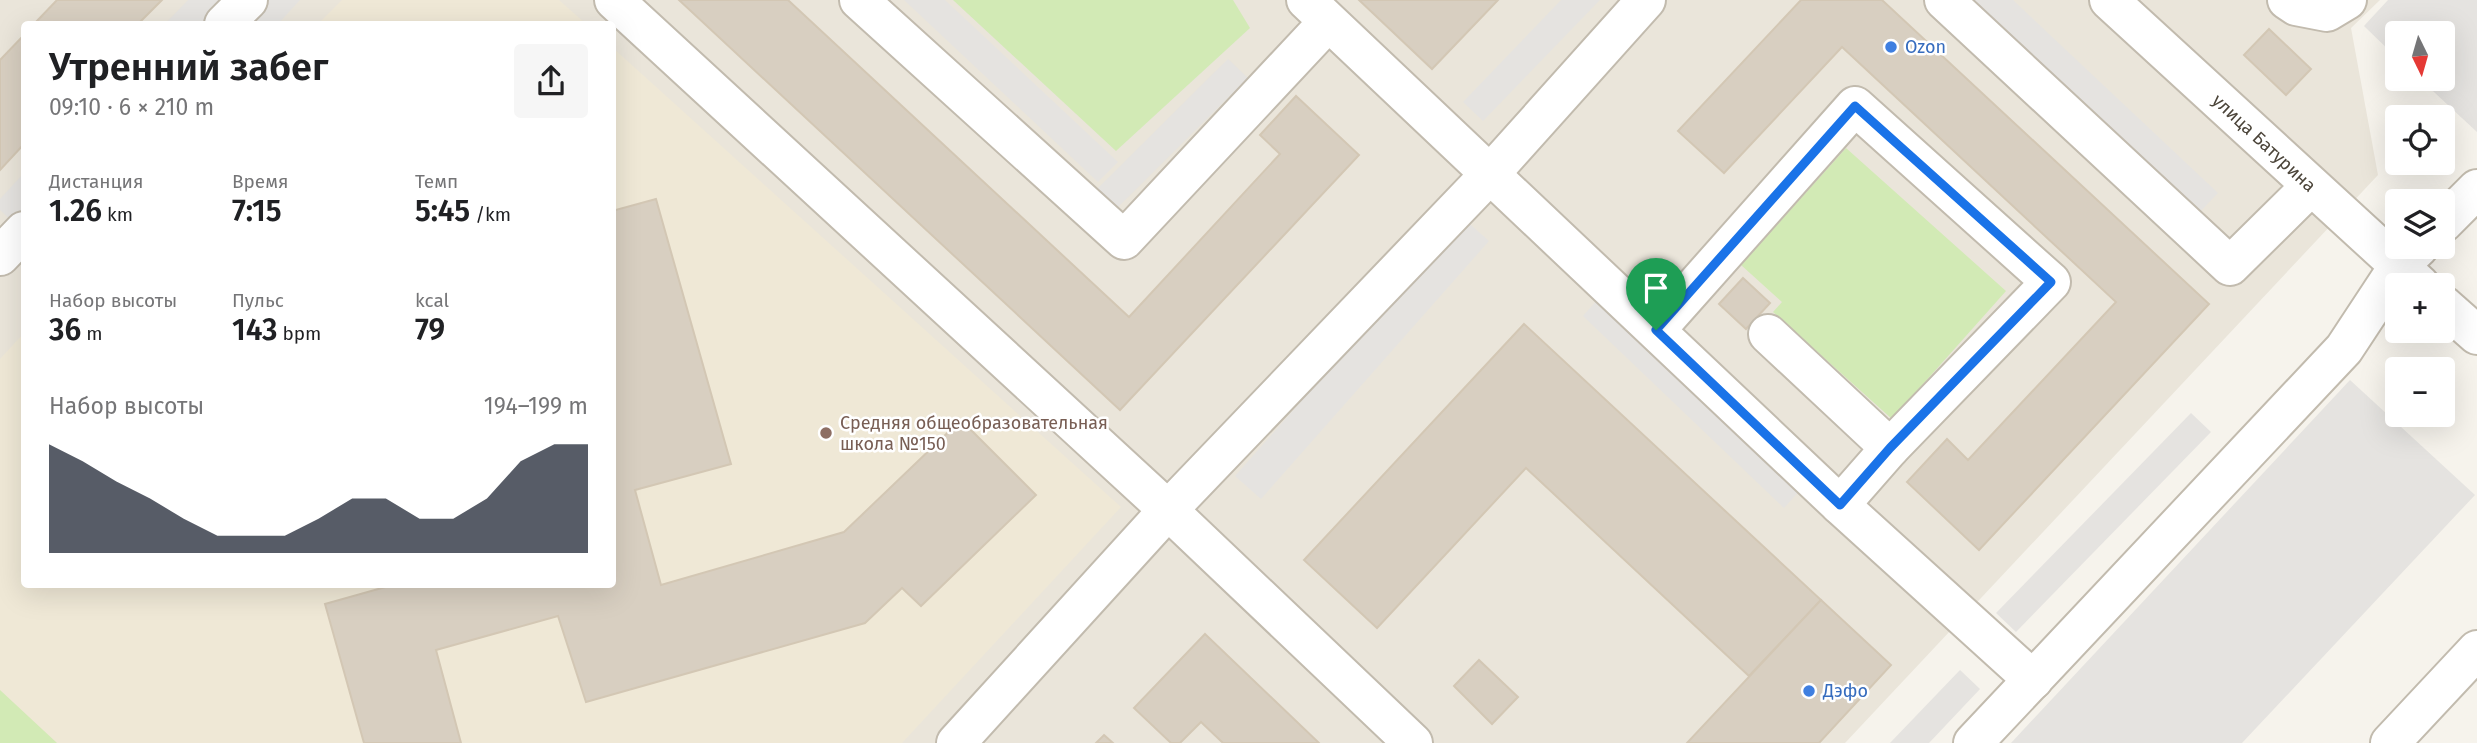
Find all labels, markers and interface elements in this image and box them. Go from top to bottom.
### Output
north arrow [2385,21,2455,91]
map controls [2385,21,2455,427]
place label: Ozon [1905,36,1946,58]
marker: Ozon [1883,39,1899,55]
text: Утренний забег [49,44,328,90]
button: share [514,44,588,118]
street label: улица Батурина [2208,89,2320,197]
text: 09:10 · 6 × 210 m [49,93,214,121]
button: locate [2385,105,2455,175]
text: Дистанция [49,170,144,193]
text: Время [232,170,288,193]
text: Темп [415,170,458,193]
button: layers [2385,189,2455,259]
text: 1.26 [49,193,102,229]
text: 7:15 [232,193,282,229]
text: 5:45 [415,193,470,229]
text: km [102,203,133,226]
text: /km [470,203,511,226]
pin [1626,258,1686,330]
icon: arrive [1637,269,1675,307]
button: + [2385,273,2455,343]
text: Набор высоты [49,289,177,312]
text: Пульс [232,289,284,312]
text: kcal [415,289,449,312]
text: 36 [49,312,81,348]
text: 143 [232,312,277,348]
text: 79 [415,312,445,348]
text: m [81,322,102,345]
text: bpm [277,322,321,345]
button: − [2385,357,2455,427]
text: Набор высоты [49,392,204,420]
text: 194–199 m [484,392,588,420]
place label: Средняя общеобразовательная школа №150 [840,412,1108,455]
marker: Средняя общеобразовательная школа №150 [818,425,834,441]
place label: Дэфо [1822,680,1868,702]
marker: Дэфо [1801,683,1817,699]

